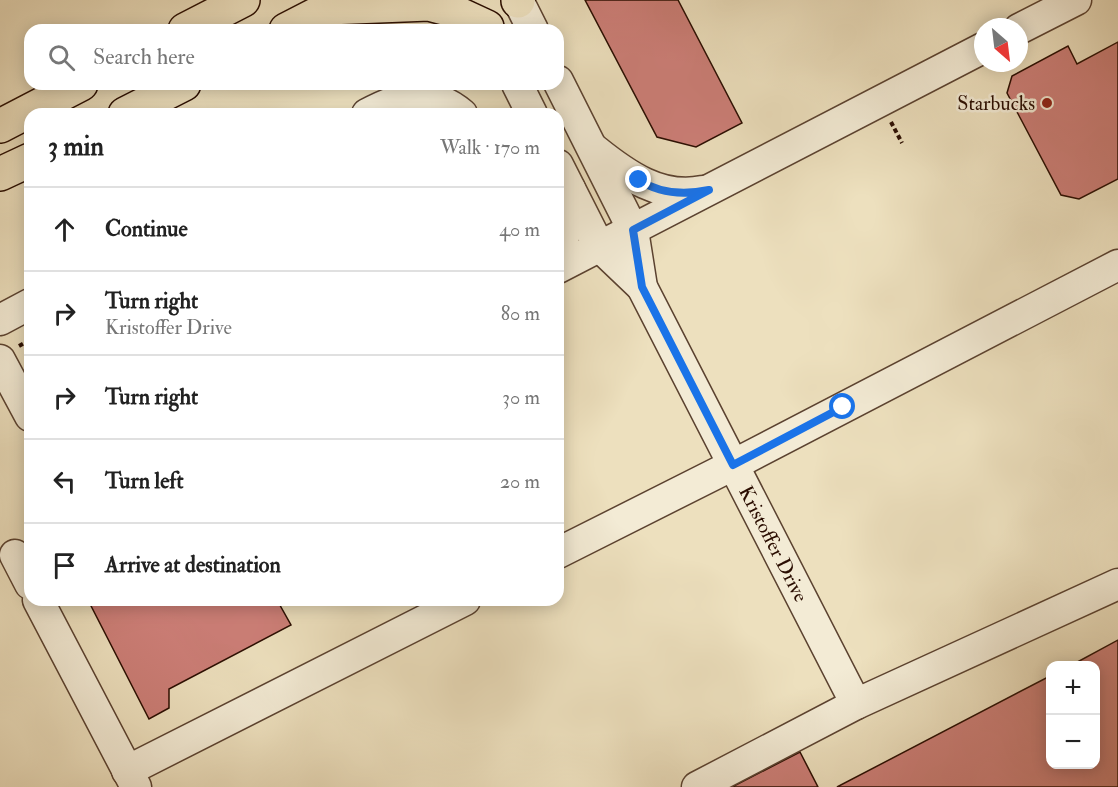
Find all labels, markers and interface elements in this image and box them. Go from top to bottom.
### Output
north arrow [974,18,1028,72]
search box [24,24,564,90]
icon: search [45,41,78,74]
text: Search here [93,43,195,71]
place label: Starbucks [957,91,1035,116]
marker: Starbucks [1040,96,1054,110]
text: 3 min [48,131,104,163]
text: Walk · 170 m [440,135,540,160]
route end [625,166,651,192]
icon: ahead [48,213,81,246]
text: Continue [105,215,188,243]
text: 40 m [499,217,540,242]
text: Turn right [105,287,198,315]
icon: right [48,297,81,330]
text: 80 m [501,301,540,326]
text: Kristoffer Drive [105,315,232,340]
icon: right [48,381,81,414]
text: Turn right [105,383,198,411]
text: 30 m [502,385,540,410]
route start [829,393,855,419]
icon: left [48,465,81,498]
text: Turn left [105,467,184,495]
text: 20 m [500,469,540,494]
street label: Kristoffer Drive [733,482,813,606]
icon: arrive [48,549,81,582]
text: Arrive at destination [105,551,281,579]
map controls [1046,661,1100,769]
button: + [1046,661,1100,715]
button: − [1046,715,1100,769]

